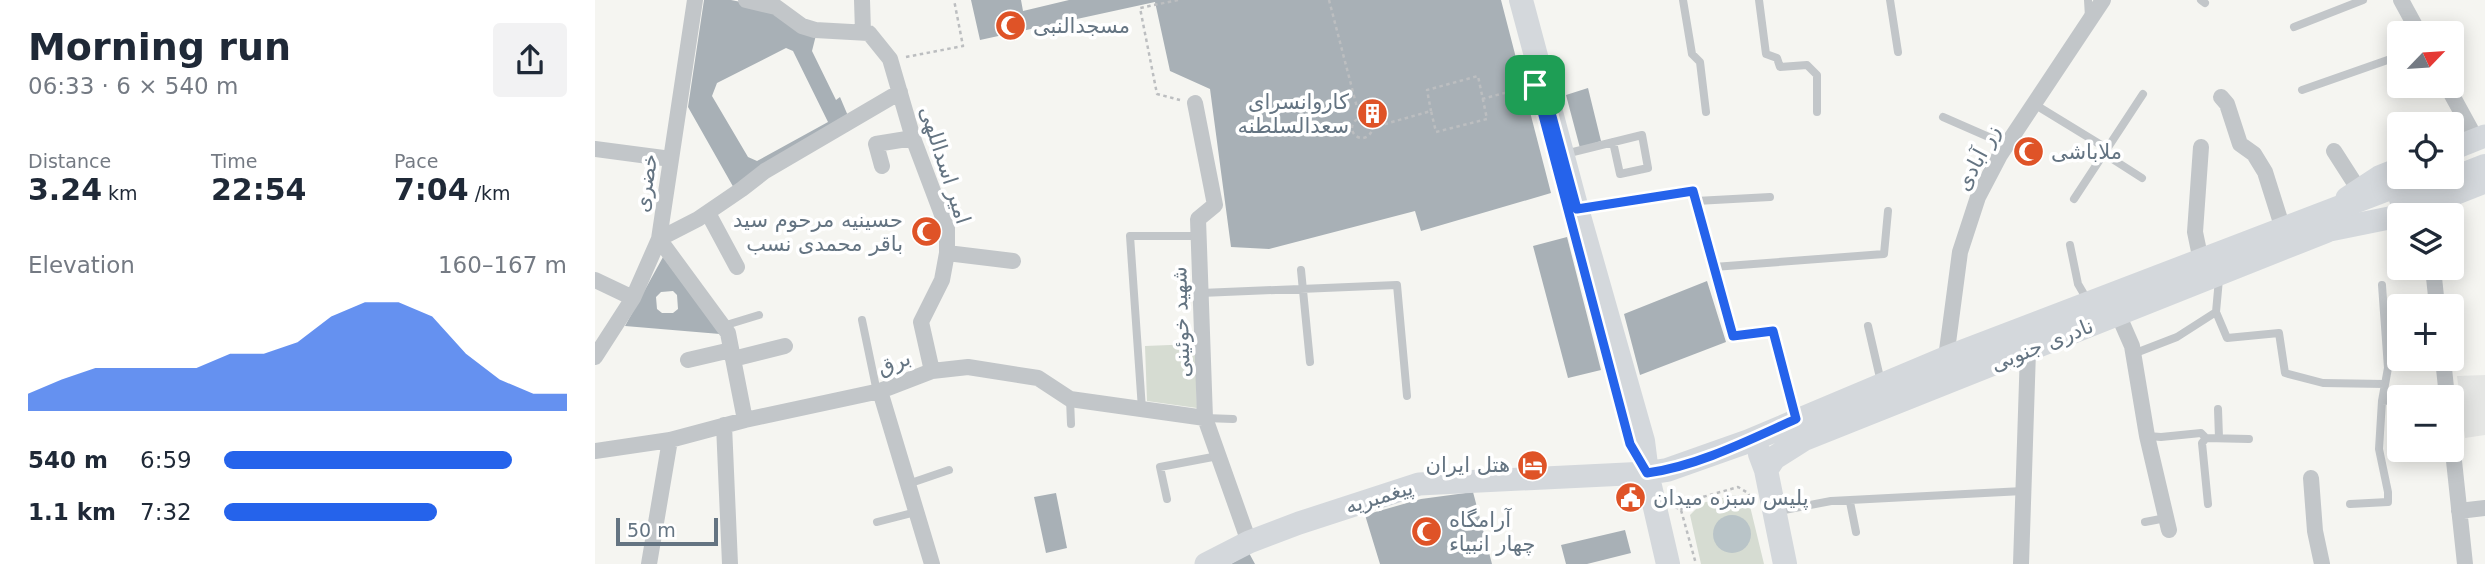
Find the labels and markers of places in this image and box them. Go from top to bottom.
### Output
mosque icon: مسجدالنبی [993,9,1027,43]
place label: مسجدالنبی [1033,14,1130,38]
pin [1505,55,1565,115]
place label: کاروانسرای سعدالسلطنه [1238,90,1349,138]
building icon: کاروانسرای سعدالسلطنه [1355,97,1389,131]
mosque icon: ملاباشی [2011,135,2045,169]
place label: ملاباشی [2051,140,2122,164]
place label: حسینیه مرحوم سید باقر محمدی نسب [733,208,903,256]
mosque icon: حسینیه مرحوم سید باقر محمدی نسب [909,215,943,249]
hotel icon: هتل ایران [1516,448,1550,482]
place label: هتل ایران [1425,453,1510,477]
public building icon: پلیس سبزه میدان [1613,481,1647,515]
place label: پلیس سبزه میدان [1653,486,1809,510]
place label: آرامگاه چهار انبیاء [1449,507,1536,556]
mosque icon: آرامگاه چهار انبیاء [1409,515,1443,549]

